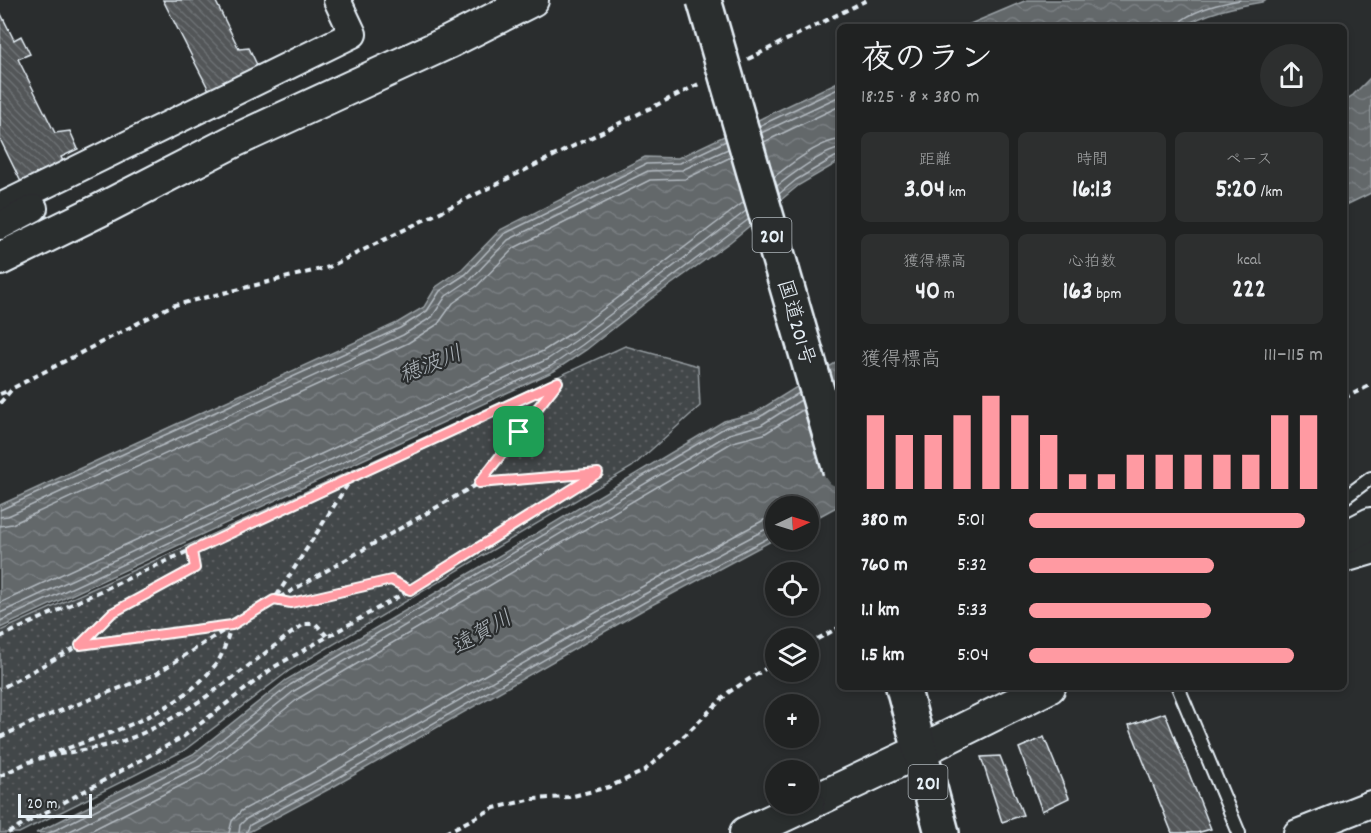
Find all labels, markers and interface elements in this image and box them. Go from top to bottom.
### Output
text: 夜のラン [861,38,993,85]
button: share [1260,44,1323,107]
text: 18:25 · 8 × 380 m [861,84,980,112]
text: 距離 [919,149,951,172]
text: 時間 [1076,149,1108,172]
text: ペース [1225,149,1273,172]
text: 3.04 [904,172,945,209]
text: 16:13 [1072,172,1112,209]
text: 5:20 [1215,172,1257,209]
text: km [945,181,966,204]
text: /km [1257,181,1283,204]
road number: 201 [752,218,792,252]
text: kcal [1237,249,1261,272]
text: 獲得標高 [903,251,967,274]
text: 心拍数 [1068,251,1116,274]
text: 222 [1232,272,1266,309]
text: 40 [915,274,940,311]
text: 163 [1063,274,1093,311]
street label: 国道201号 [768,276,821,369]
text: m [940,283,955,306]
text: bpm [1093,283,1121,306]
water label: 穂波川 [395,340,468,393]
text: 111–115 m [1264,342,1323,370]
text: 獲得標高 [861,347,941,375]
pin [493,406,544,457]
icon: arrive [502,415,535,448]
north arrow [765,496,819,550]
map controls [765,496,819,814]
text: 380 m [861,507,907,535]
text: 5:01 [957,507,985,535]
text: 760 m [861,552,908,580]
text: 5:32 [957,552,987,580]
button: locate [765,562,819,616]
text: 1.1 km [861,597,900,625]
text: 5:33 [957,597,987,625]
water label: 遠賀川 [446,604,519,664]
button: layers [765,628,819,682]
text: 1.5 km [861,642,904,670]
text: 5:04 [957,642,989,670]
button: + [765,694,819,748]
button: − [765,760,819,814]
road number: 201 [908,765,948,799]
scale bar [18,791,92,818]
text: 20 m [27,793,57,816]

